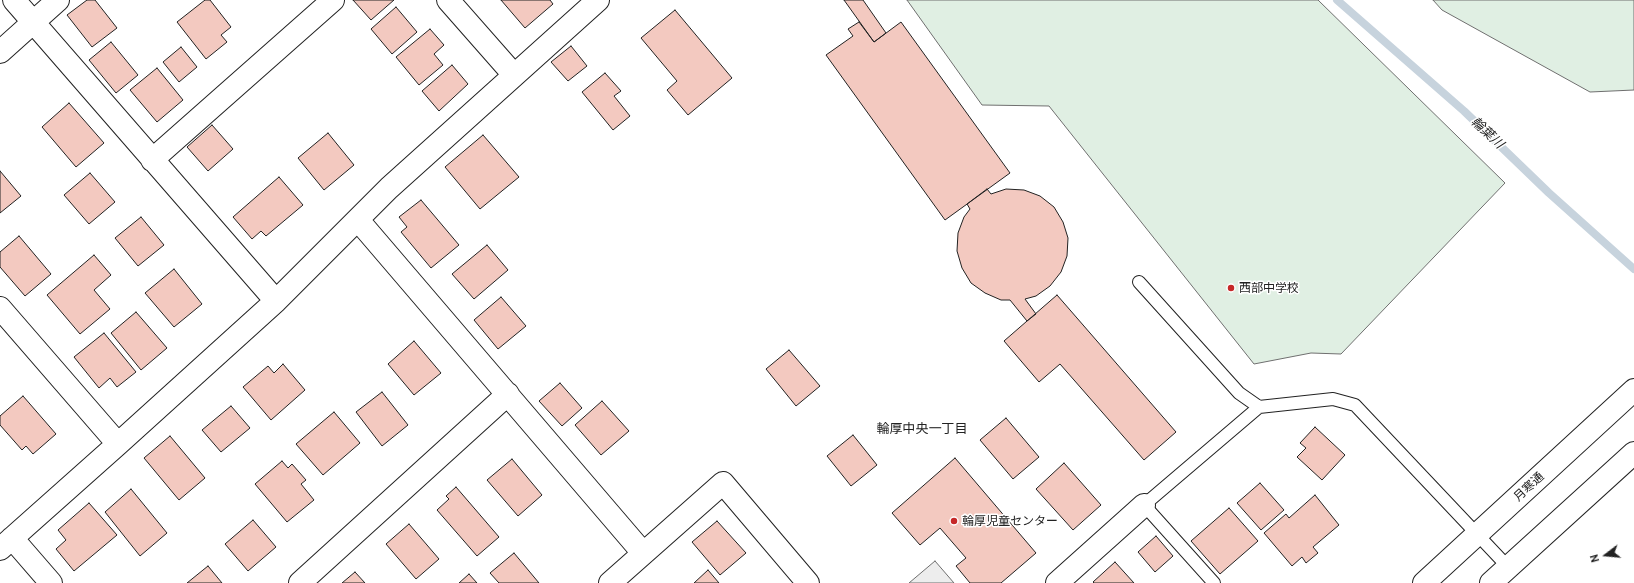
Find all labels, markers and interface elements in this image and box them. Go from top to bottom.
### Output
water label: 輪葉川 [1467,114,1507,152]
place label: 西部中学校 [1239,281,1299,295]
marker: 西部中学校 [1226,283,1236,293]
district label: 輪厚中央一丁目 [877,421,967,437]
street label: 月寒通 [1511,469,1547,505]
place label: 輪厚児童センター [962,514,1058,528]
marker: 輪厚児童センター [949,516,959,526]
north arrow [1586,535,1626,575]
text: N [1587,553,1602,564]

